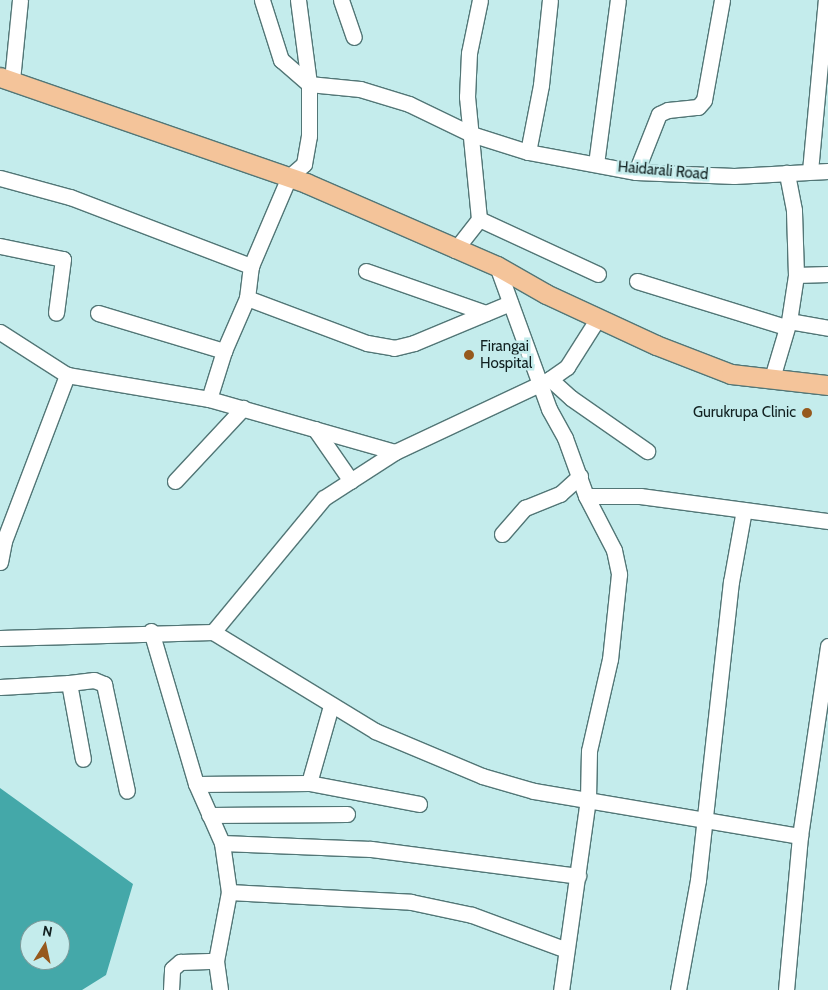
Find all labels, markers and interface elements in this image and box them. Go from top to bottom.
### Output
street label: Haidarali Road [617,158,709,184]
place label: Firangai Hospital [480,337,532,372]
marker: Firangai Hospital [462,348,476,362]
place label: Gurukrupa Clinic [693,404,796,422]
marker: Gurukrupa Clinic [800,406,814,420]
north arrow [20,920,70,970]
text: N [41,921,54,941]

